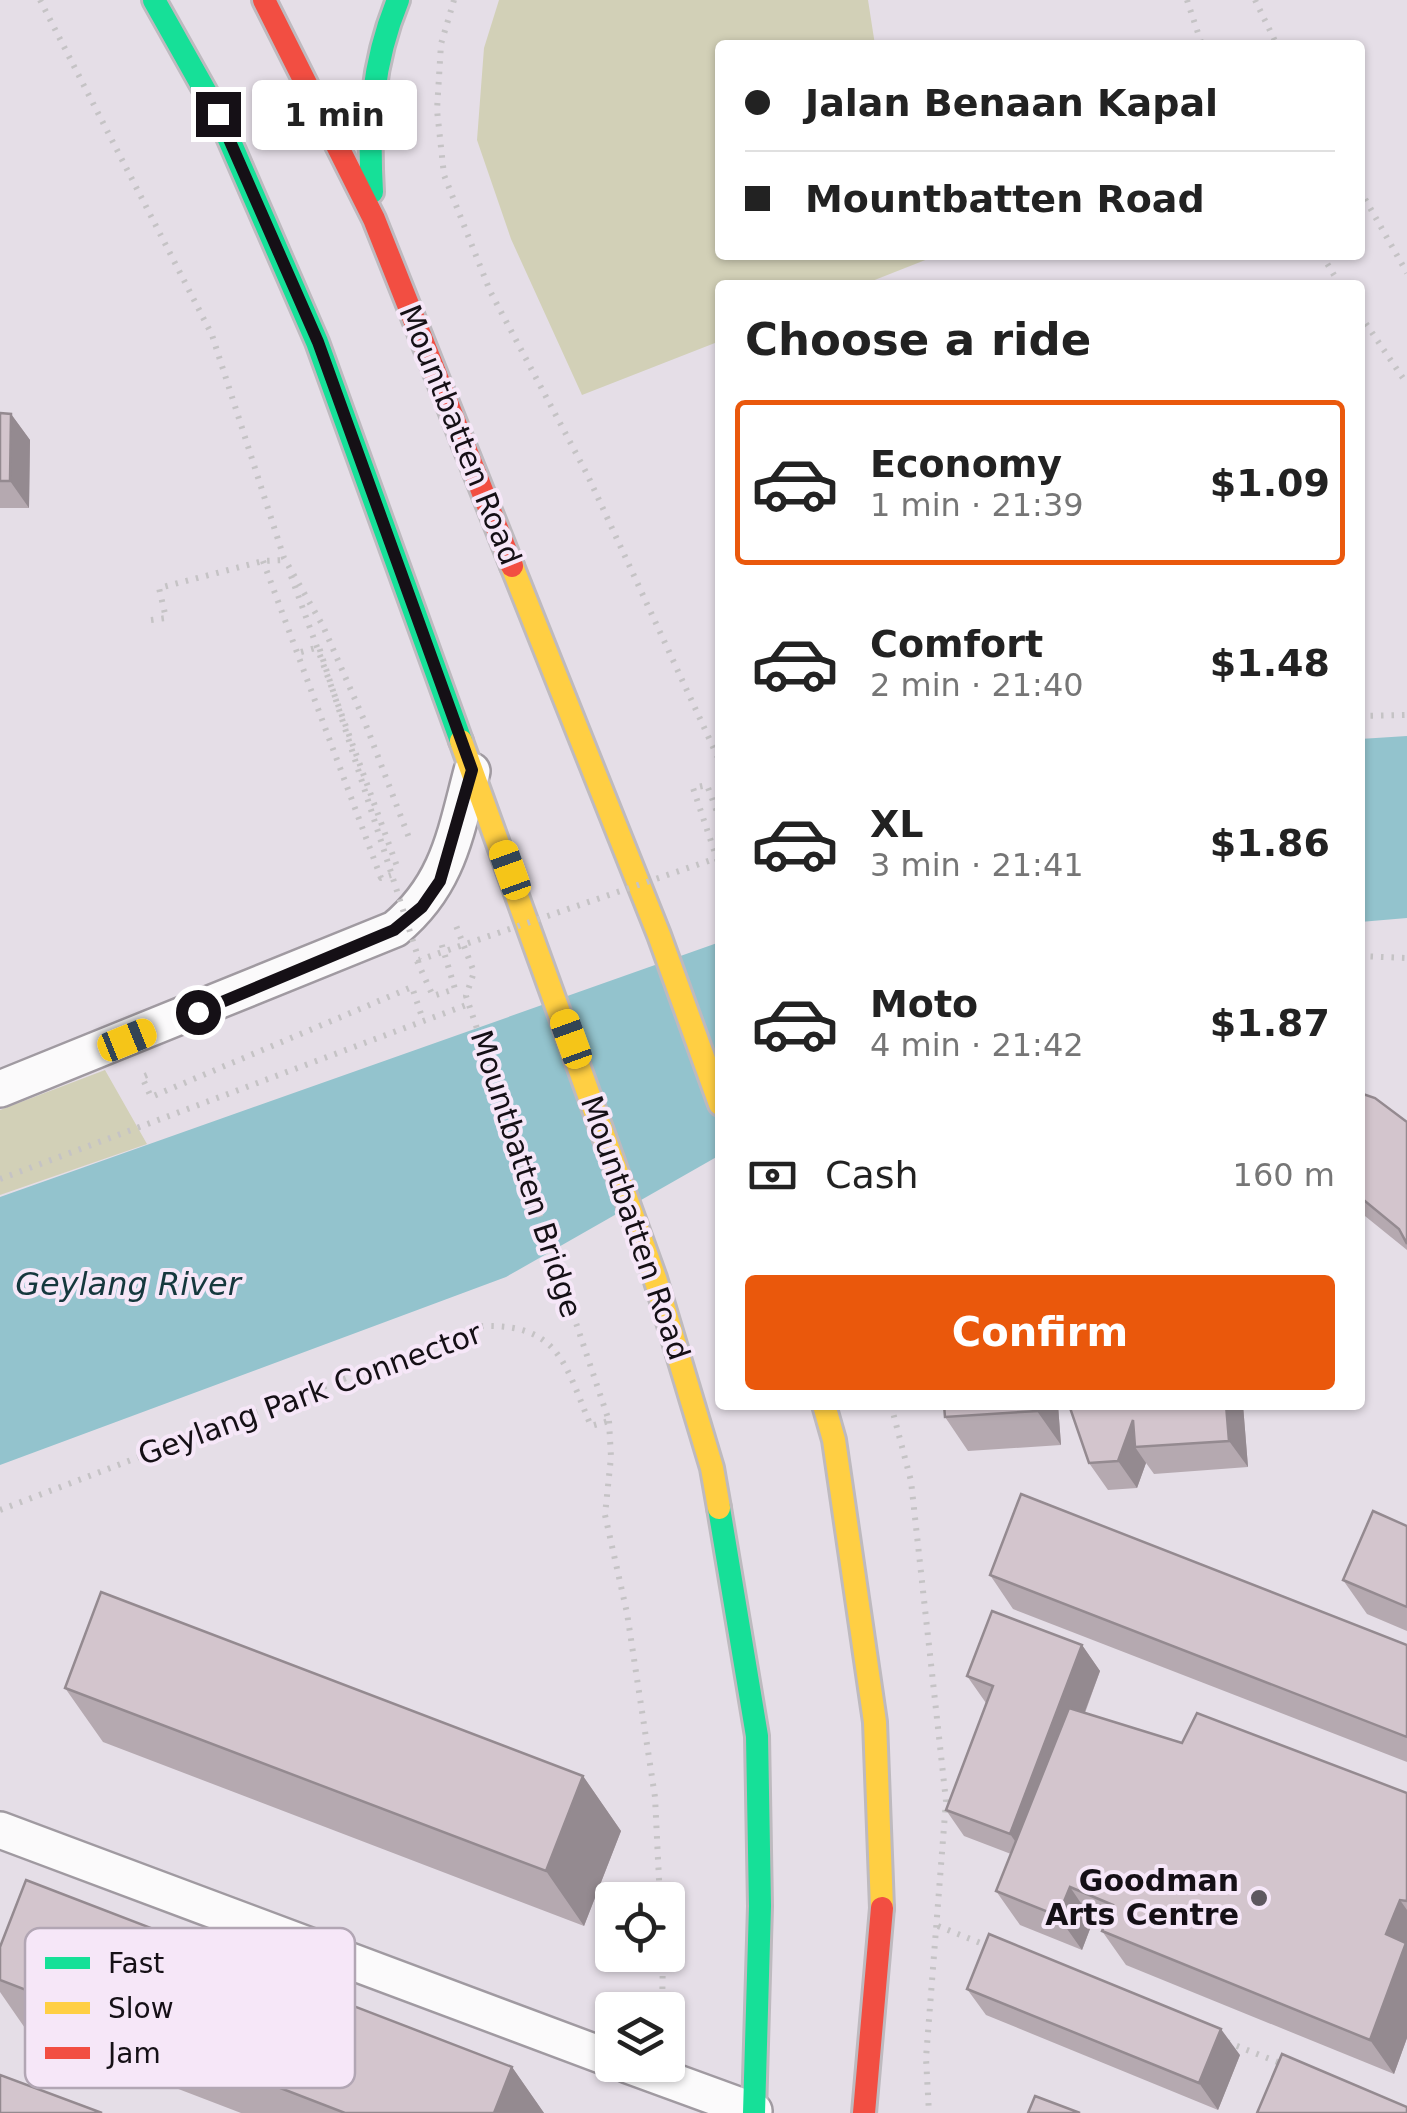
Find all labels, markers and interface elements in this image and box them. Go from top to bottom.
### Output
callout: 1 min [253,79,418,149]
text: Jalan Benaan Kapal [805,81,1218,125]
route end [196,92,241,137]
text: 1 min [284,96,385,134]
text: Mountbatten Road [805,177,1205,221]
street label: Mountbatten Road [392,300,529,570]
text: Choose a ride [745,313,1091,366]
icon: car [750,438,840,528]
text: Economy [870,442,1062,486]
text: $1.09 [1210,461,1330,505]
text: 1 min · 21:39 [870,486,1084,524]
icon: car [750,618,840,708]
text: Comfort [870,622,1043,666]
text: $1.48 [1210,641,1330,685]
text: 2 min · 21:40 [870,666,1084,704]
icon: car [750,798,840,888]
text: XL [870,802,924,846]
text: $1.86 [1210,821,1330,865]
car [486,837,534,903]
text: 3 min · 21:41 [870,846,1084,884]
icon: car [750,978,840,1068]
text: Moto [870,982,978,1026]
route start [176,990,221,1035]
text: $1.87 [1210,1001,1330,1045]
car [547,1006,595,1072]
car [94,1015,160,1065]
street label: Mountbatten Bridge [464,1026,589,1322]
text: 4 min · 21:42 [870,1026,1084,1064]
street label: Mountbatten Road [574,1091,697,1365]
icon: cash [745,1148,800,1203]
text: Cash [825,1153,919,1197]
text: 160 m [1233,1156,1335,1194]
water label: Geylang River [15,1265,243,1303]
button: Confirm [745,1275,1335,1390]
street label: Geylang Park Connector [133,1315,487,1472]
place label: Goodman Arts Centre [1045,1863,1239,1932]
map controls [595,1882,685,2082]
button: locate [595,1882,685,1972]
marker: Goodman Arts Centre [1248,1887,1270,1909]
legend [25,1928,355,2088]
text: Fast [108,1947,164,1980]
text: Slow [108,1992,174,2025]
button: layers [595,1992,685,2082]
text: Jam [106,2037,161,2070]

